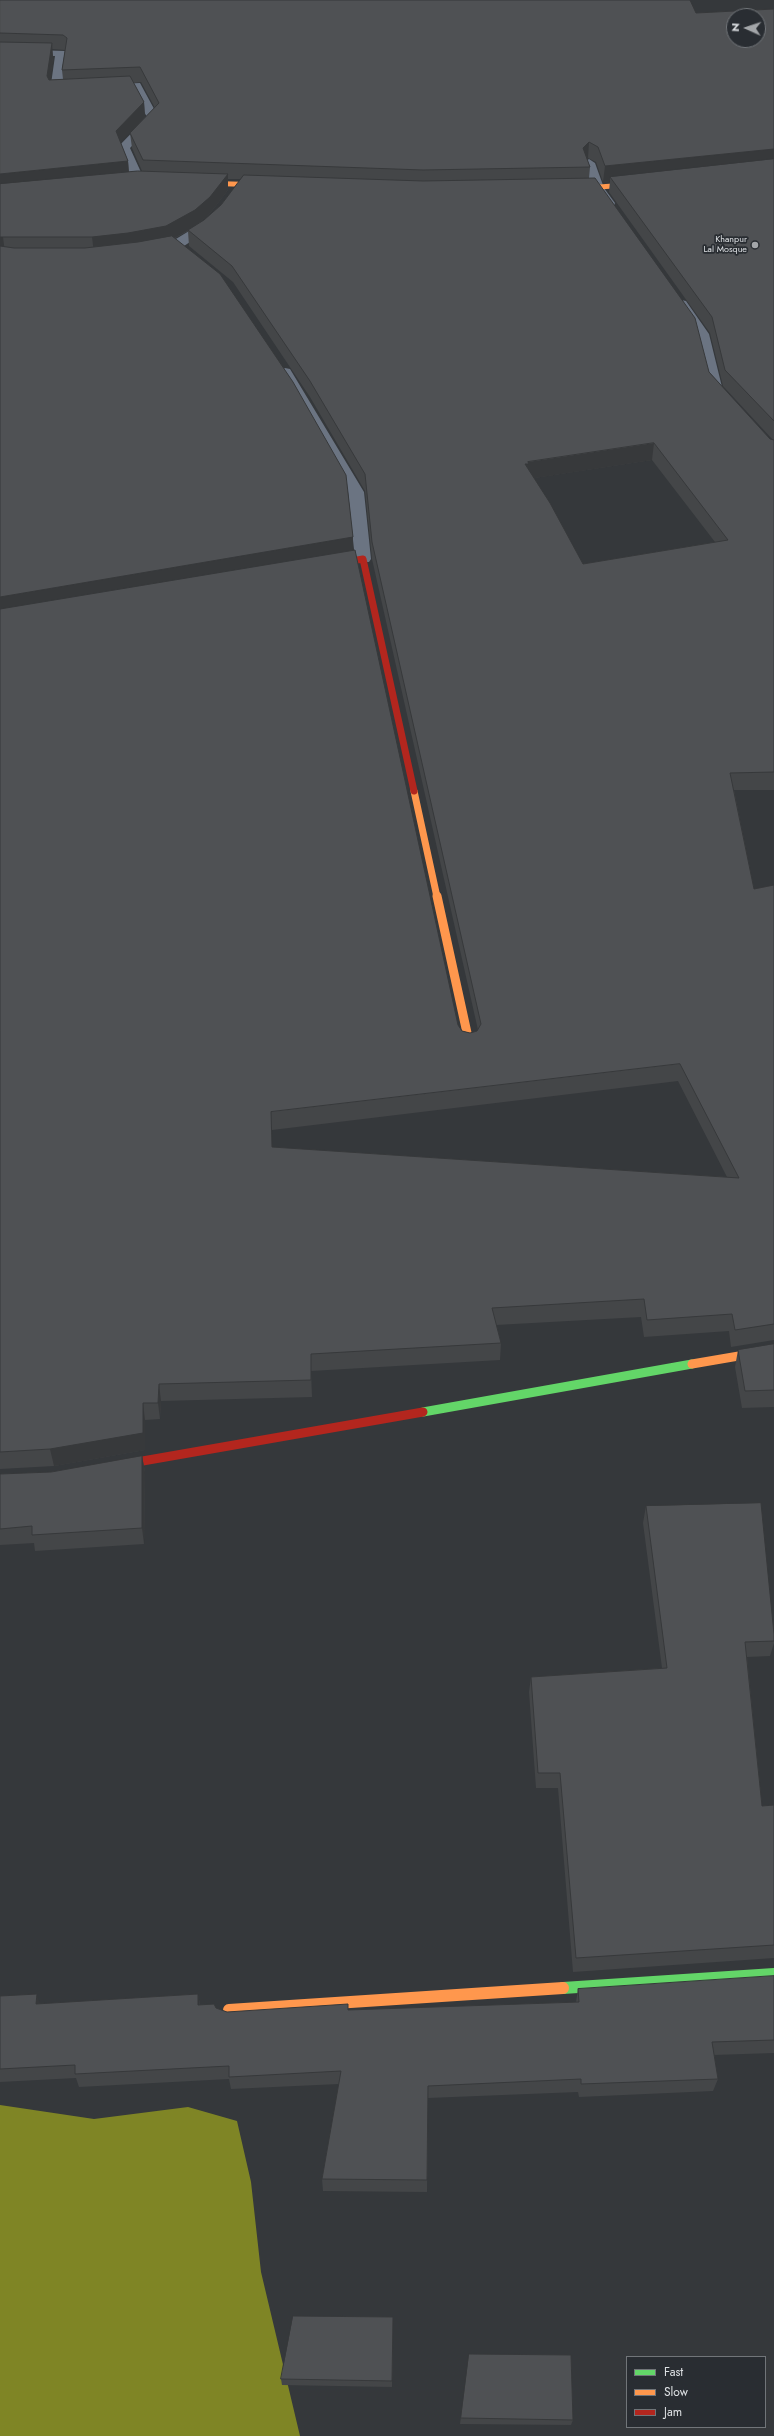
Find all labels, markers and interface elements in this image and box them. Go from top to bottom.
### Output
north arrow [726,8,766,48]
text: N [727,23,743,32]
place label: Khanpur Lal Mosque [704,235,747,256]
marker: Khanpur Lal Mosque [750,240,760,250]
legend [626,2356,766,2428]
text: Fast [664,2363,683,2381]
text: Slow [664,2383,688,2401]
text: Jam [664,2403,682,2421]

